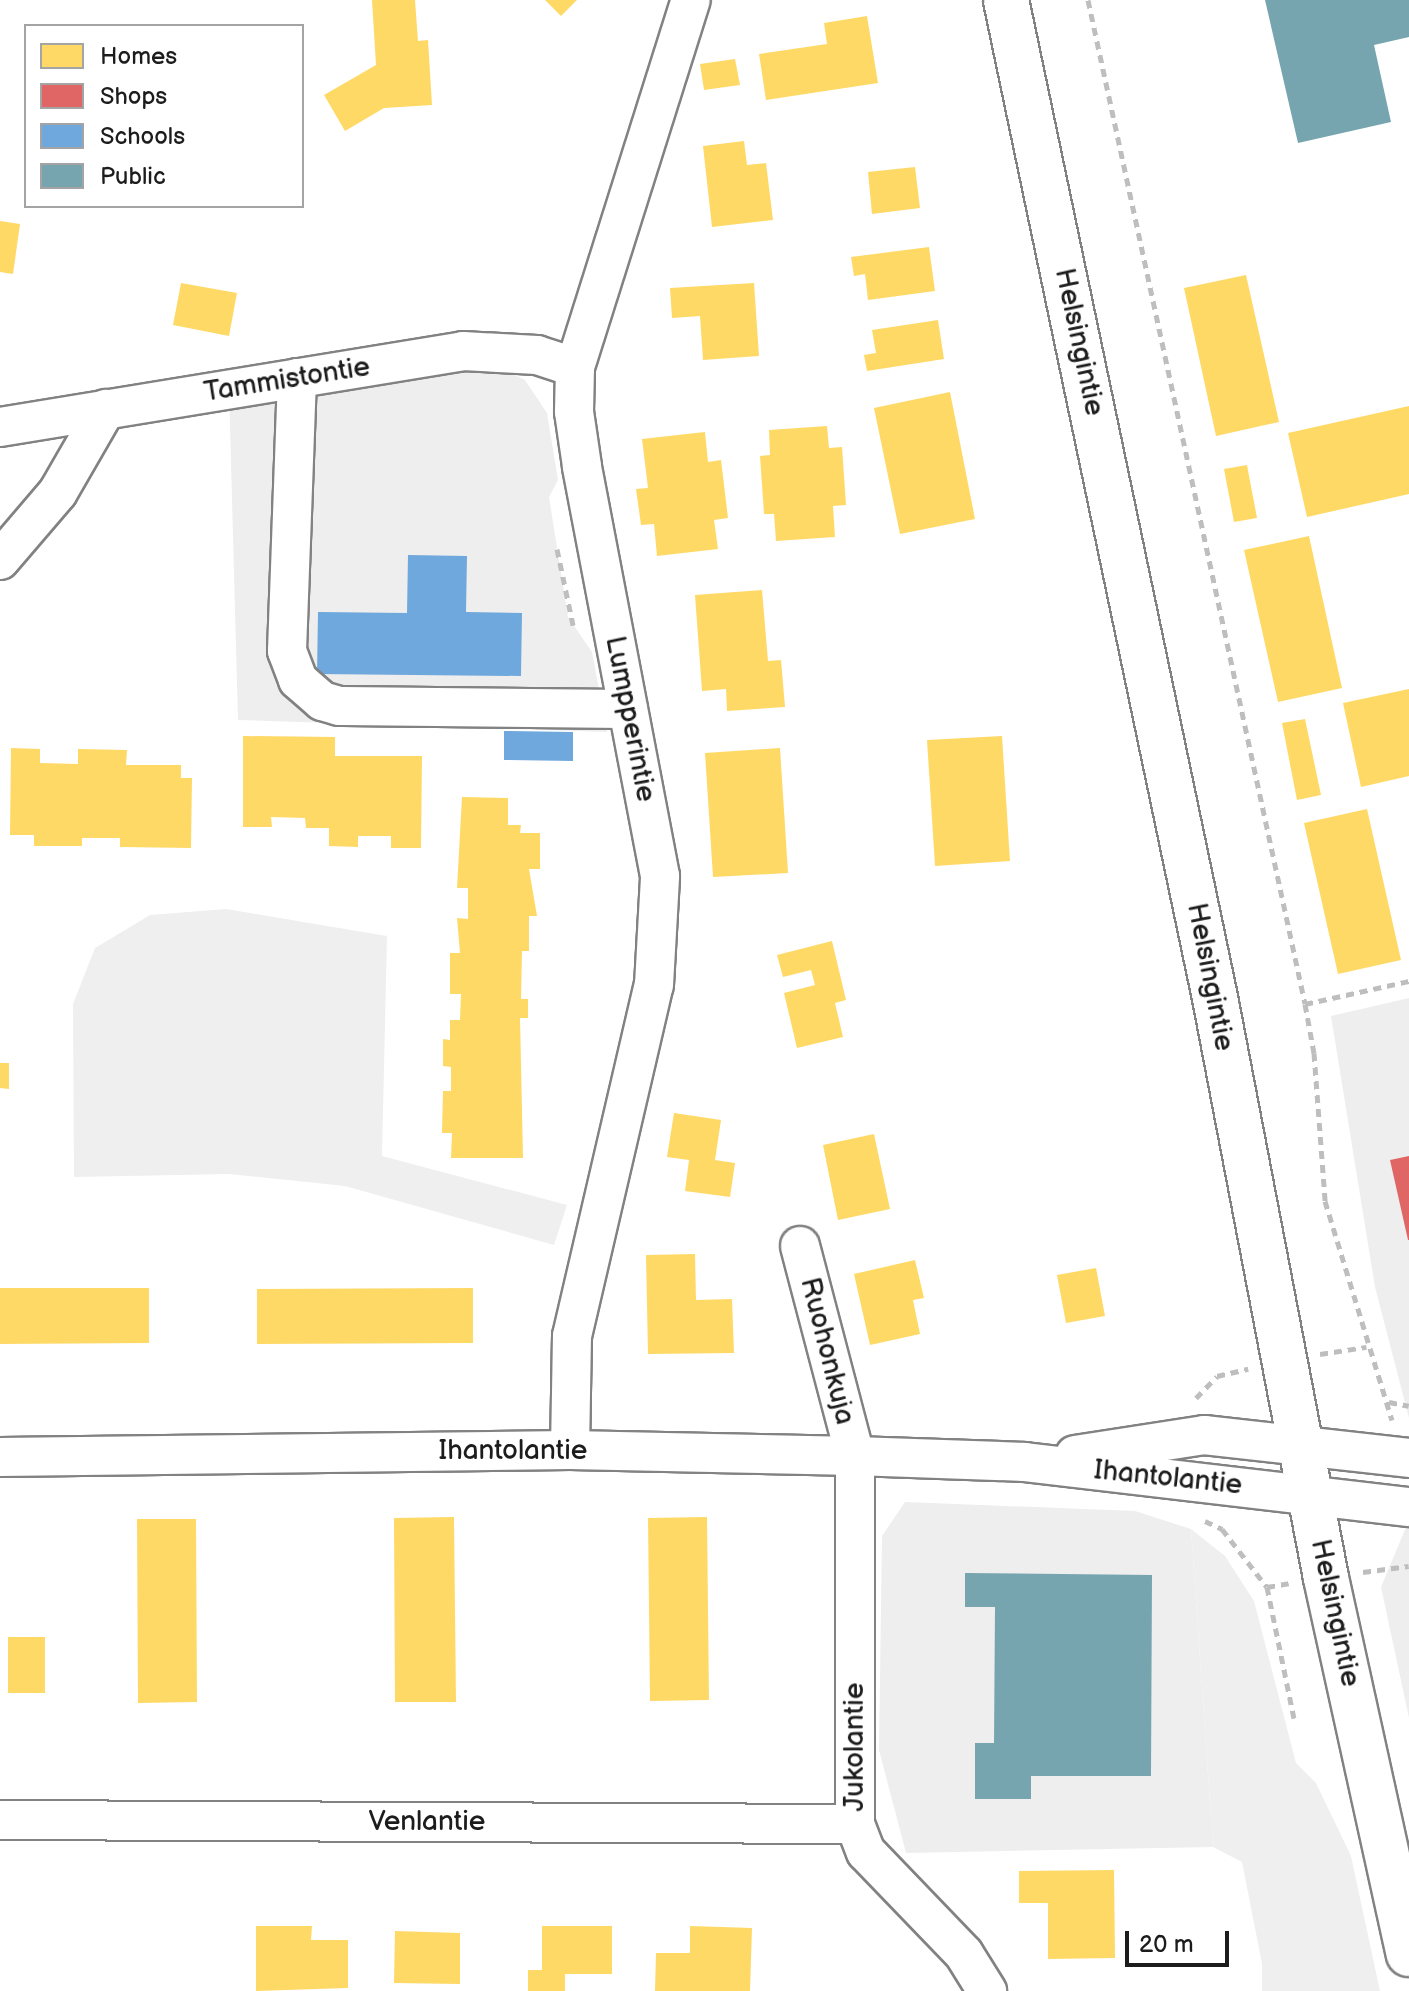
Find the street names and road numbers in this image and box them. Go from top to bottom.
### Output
street label: Helsingintie [1047,265,1111,419]
street label: Tammistontie [202,350,372,410]
street label: Lumpperintie [597,633,663,805]
street label: Helsingintie [1179,900,1241,1054]
street label: Ruohonkuja [793,1274,861,1428]
street label: Ihantolantie [439,1434,587,1468]
street label: Ihantolantie [1092,1454,1244,1502]
street label: Helsingintie [1303,1536,1367,1690]
street label: Jukolantie [838,1683,872,1811]
street label: Venlantie [369,1805,485,1839]

